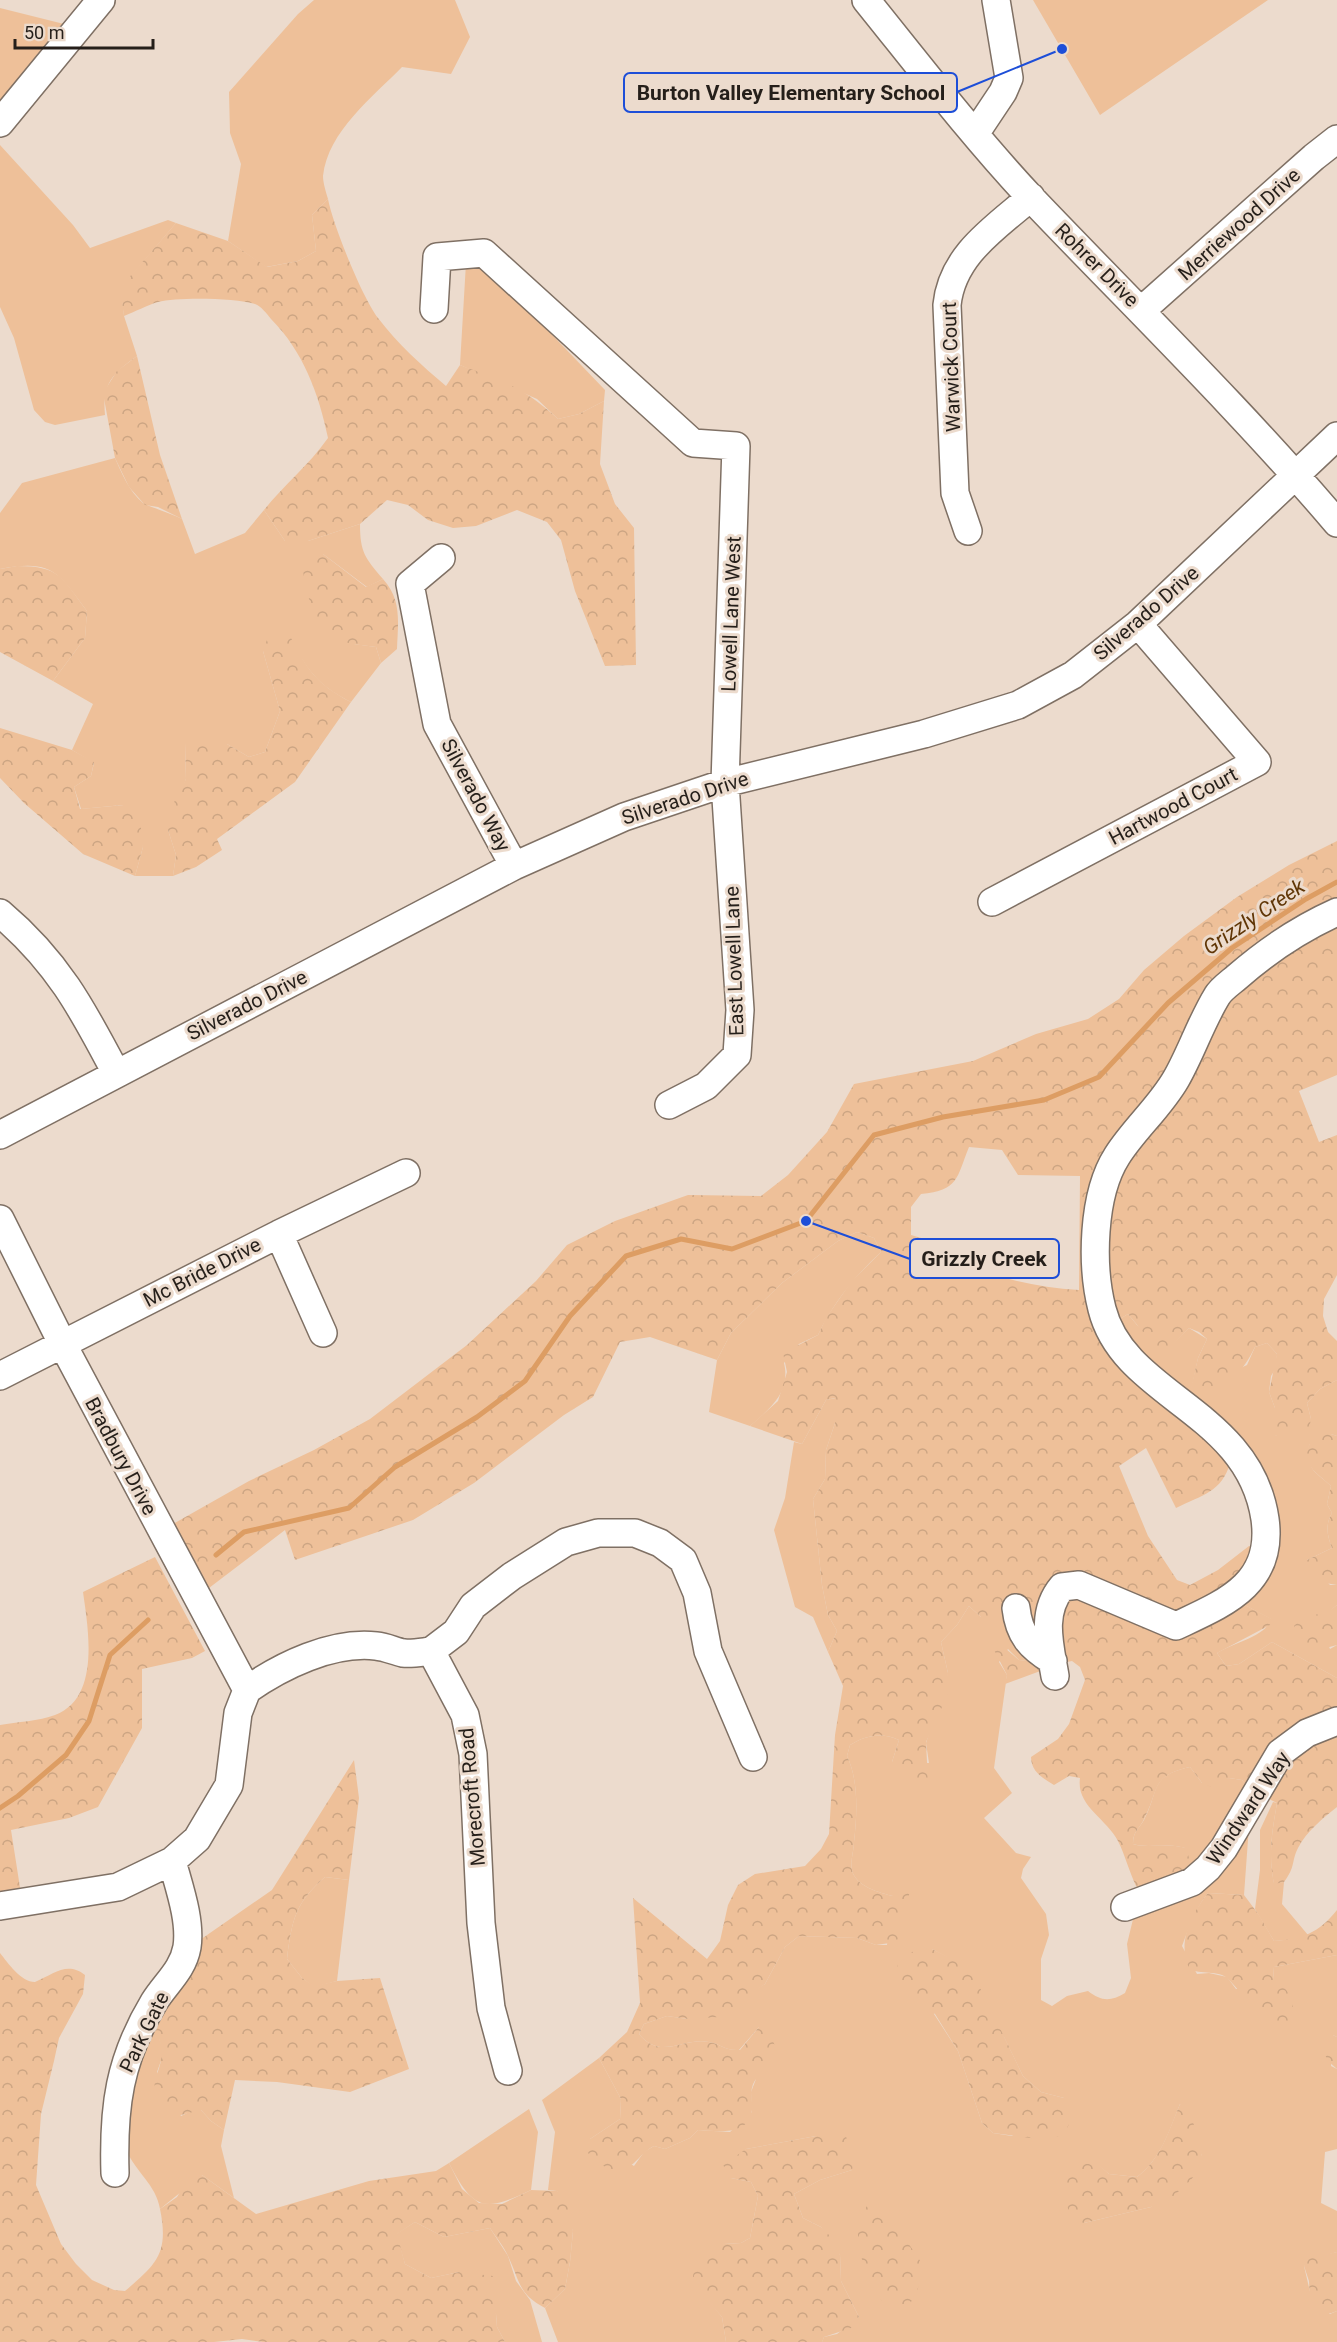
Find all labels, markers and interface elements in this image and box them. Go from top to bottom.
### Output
scale bar [15,12,153,50]
text: 50 m [24,22,64,43]
callout: Burton Valley Elementary School [624,73,957,112]
text: Burton Valley Elementary School [637,81,945,105]
street label: Merriewood Drive [1173,163,1305,285]
street label: Rohrer Drive [1050,218,1144,312]
street label: Warwick Court [937,302,965,432]
street label: Lowell Lane West [716,536,746,692]
street label: Silverado Drive [1088,561,1204,665]
street label: Silverado Way [436,734,516,856]
street label: Hartwood Court [1105,762,1241,850]
street label: Silverado Drive [619,766,751,830]
water label: Grizzly Creek [1199,874,1310,960]
street label: East Lowell Lane [719,886,749,1036]
street label: Silverado Drive [183,964,311,1046]
street label: Mc Bride Drive [139,1232,265,1312]
callout: Grizzly Creek [910,1239,1059,1278]
text: Grizzly Creek [921,1247,1047,1271]
street label: Bradbury Drive [80,1393,162,1519]
street label: Morecroft Road [454,1727,490,1867]
street label: Windward Way [1201,1746,1295,1869]
street label: Park Gate [114,1988,174,2076]

